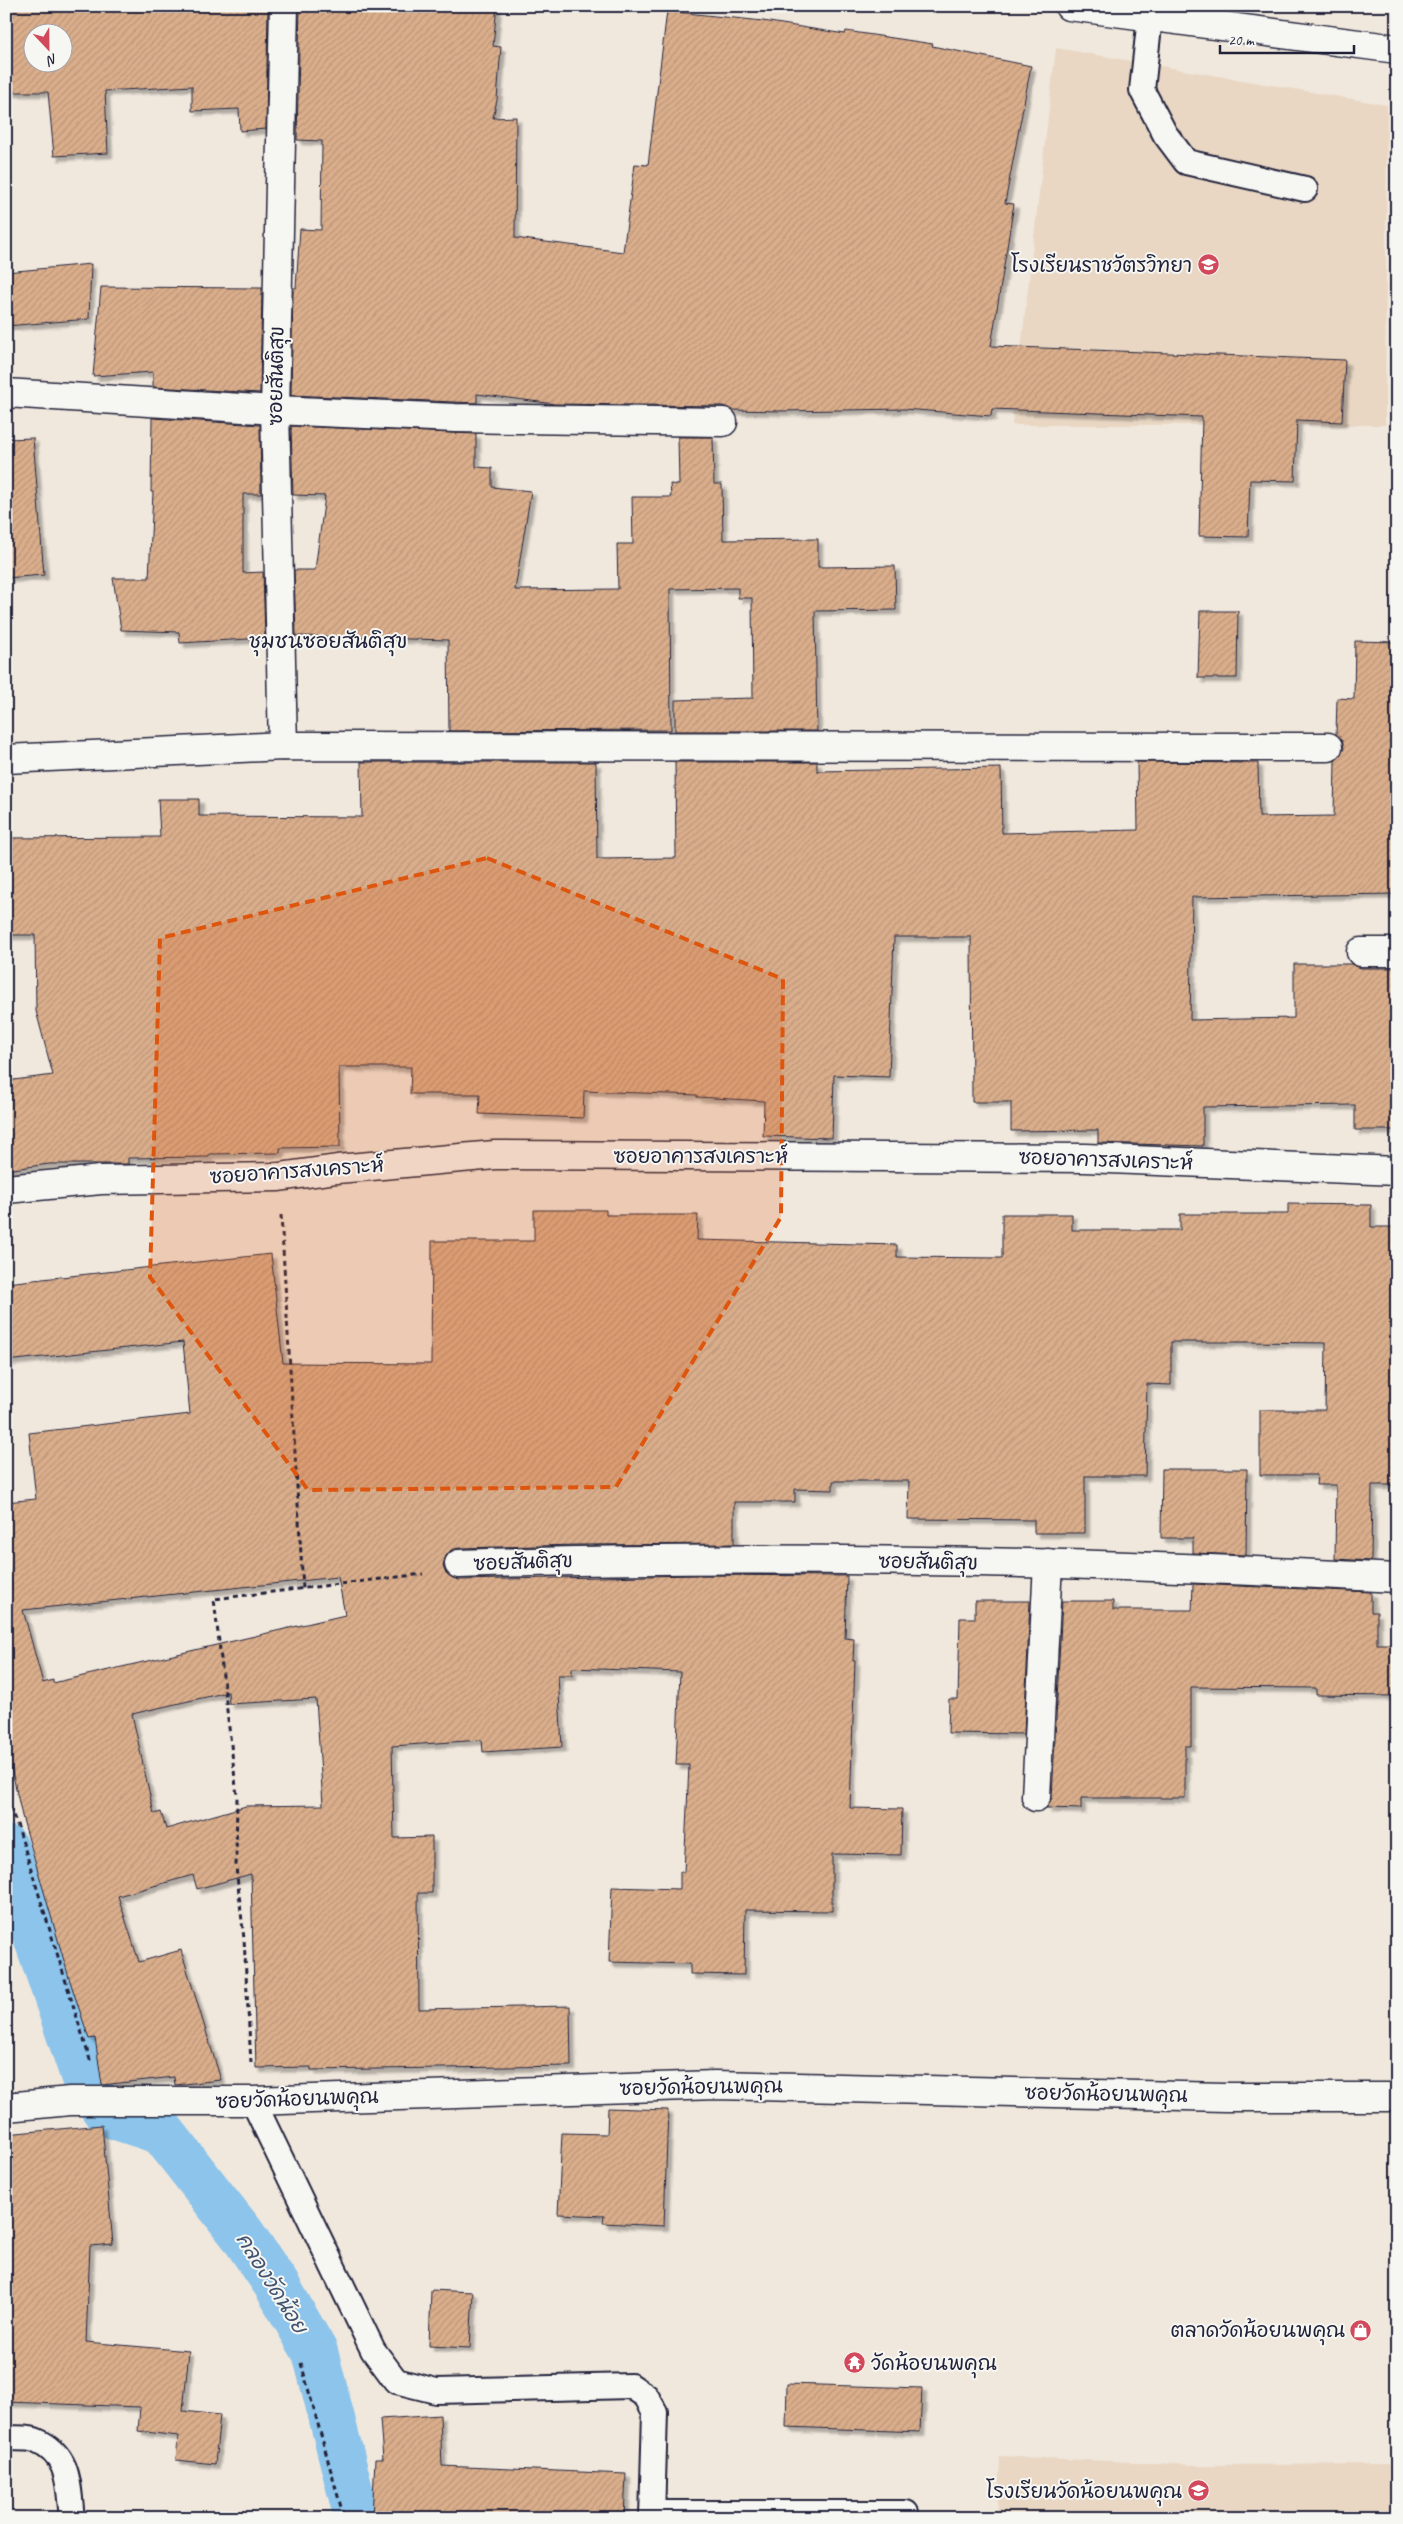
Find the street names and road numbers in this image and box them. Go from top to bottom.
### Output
street label: ซอยสันติสุข [263,326,292,426]
street label: ซอยอาคารสงเคราะห์ [614,1143,788,1169]
street label: ซอยอาคารสงเคราะห์ [1018,1143,1194,1176]
street label: ซอยอาคารสงเคราะห์ [209,1151,385,1190]
street label: ซอยสันติสุข [473,1548,573,1579]
street label: ซอยสันติสุข [878,1549,978,1578]
street label: ซอยวัดน้อยนพคุณ [619,2072,783,2104]
street label: ซอยวัดน้อยนพคุณ [1024,2079,1188,2111]
street label: ซอยวัดน้อยนพคุณ [215,2083,379,2117]

